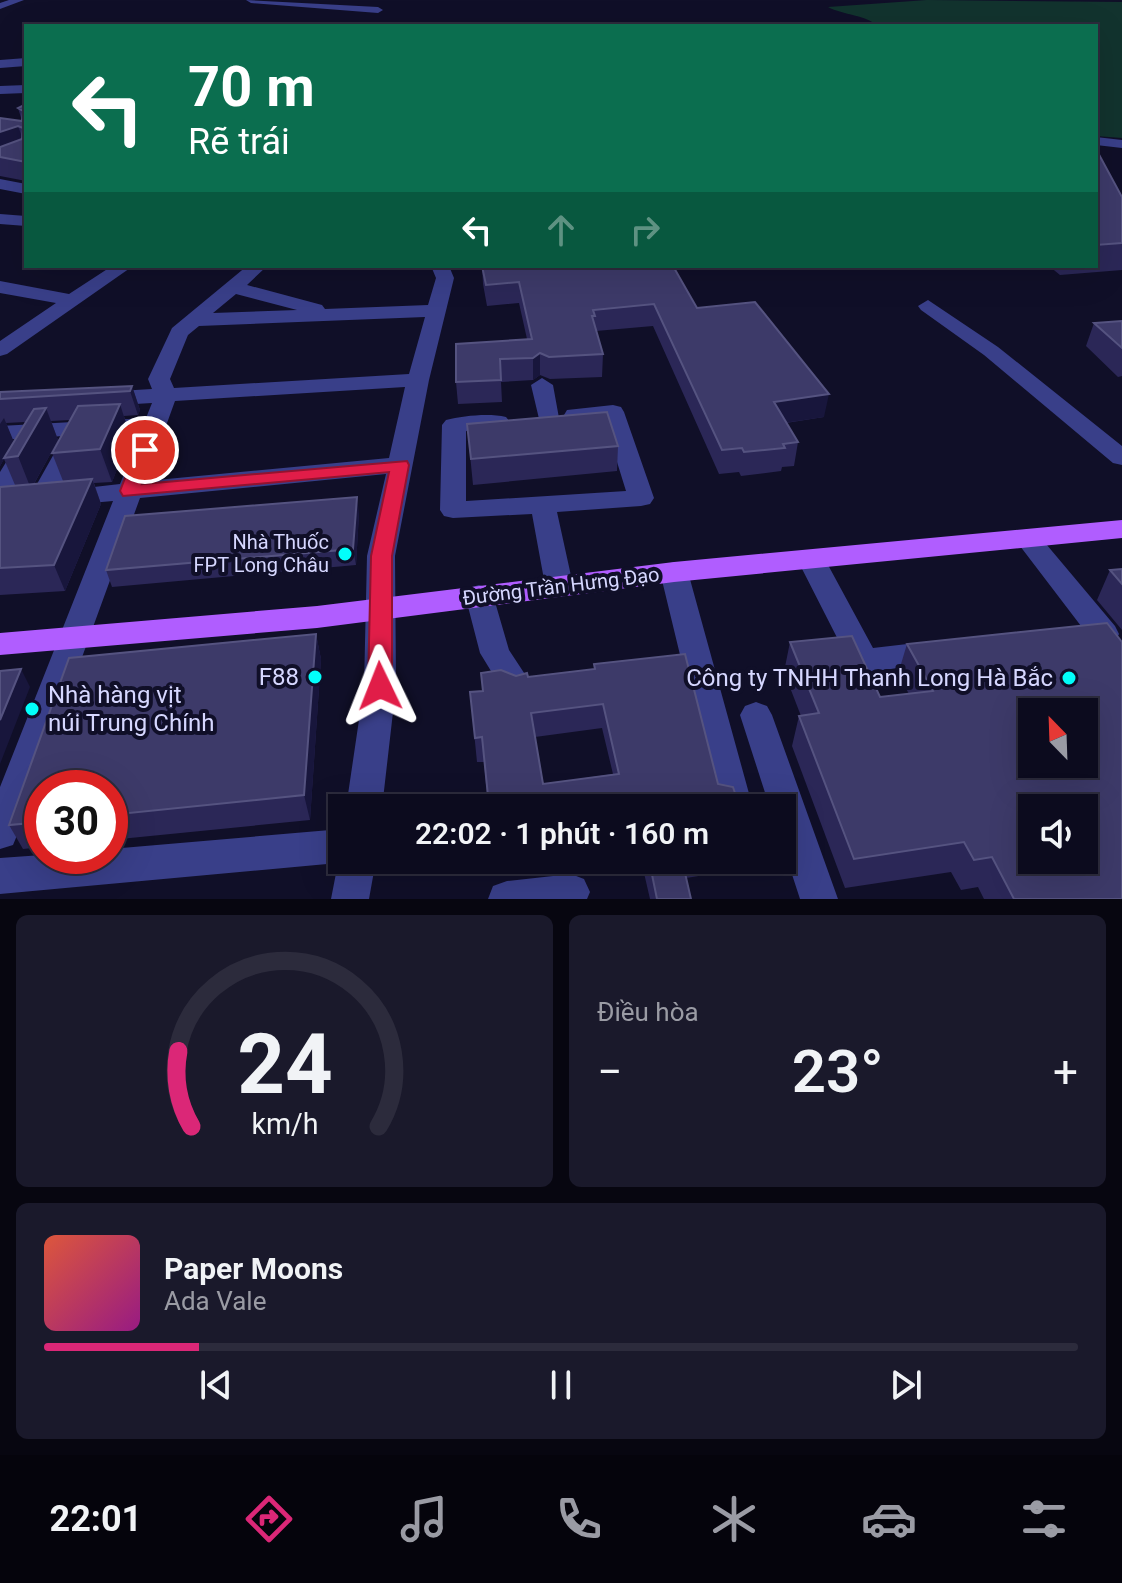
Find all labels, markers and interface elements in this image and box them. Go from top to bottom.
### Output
text: 70 m [188,54,315,120]
icon: left [56,56,160,160]
text: Rẽ trái [188,121,290,163]
icon: left [455,208,499,252]
icon: ahead [539,208,583,252]
icon: right [623,208,667,252]
pin [111,416,179,484]
icon: arrive [123,428,167,472]
place label: Nhà Thuốc FPT Long Châu [193,530,329,577]
marker: Nhà Thuốc FPT Long Châu [336,545,354,563]
street label: Đường Trần Hưng Đạo [461,562,661,610]
position arrow [338,644,422,728]
place label: F88 [259,663,299,691]
place label: Công ty TNHH Thanh Long Hà Bắc [686,664,1053,692]
marker: F88 [306,668,324,686]
marker: Công ty TNHH Thanh Long Hà Bắc [1060,669,1078,687]
place label: Nhà hàng vịt núi Trung Chính [48,681,215,737]
north arrow [1018,698,1098,778]
map controls [1018,698,1098,874]
marker: Nhà hàng vịt núi Trung Chính [23,700,41,718]
speed limit sign: 30 [24,770,128,874]
button: sound [1018,794,1098,874]
text: 22:02 · 1 phút · 160 m [415,816,709,851]
text: Điều hòa [597,997,699,1027]
text: 24 [237,1016,332,1113]
text: 23° [792,1036,883,1107]
text: − [597,1046,622,1098]
text: + [1053,1046,1078,1098]
text: km/h [251,1107,318,1141]
text: Paper Moons [164,1251,343,1286]
text: Ada Vale [164,1286,266,1316]
icon: previous [194,1363,238,1407]
icon: pause [539,1363,583,1407]
icon: next [884,1363,928,1407]
icon: directions [241,1491,297,1547]
icon: music [396,1491,452,1547]
icon: phone [551,1491,607,1547]
icon: climate [706,1491,762,1547]
icon: car [861,1491,917,1547]
icon: filters [1016,1491,1072,1547]
text: 22:01 [50,1498,142,1540]

